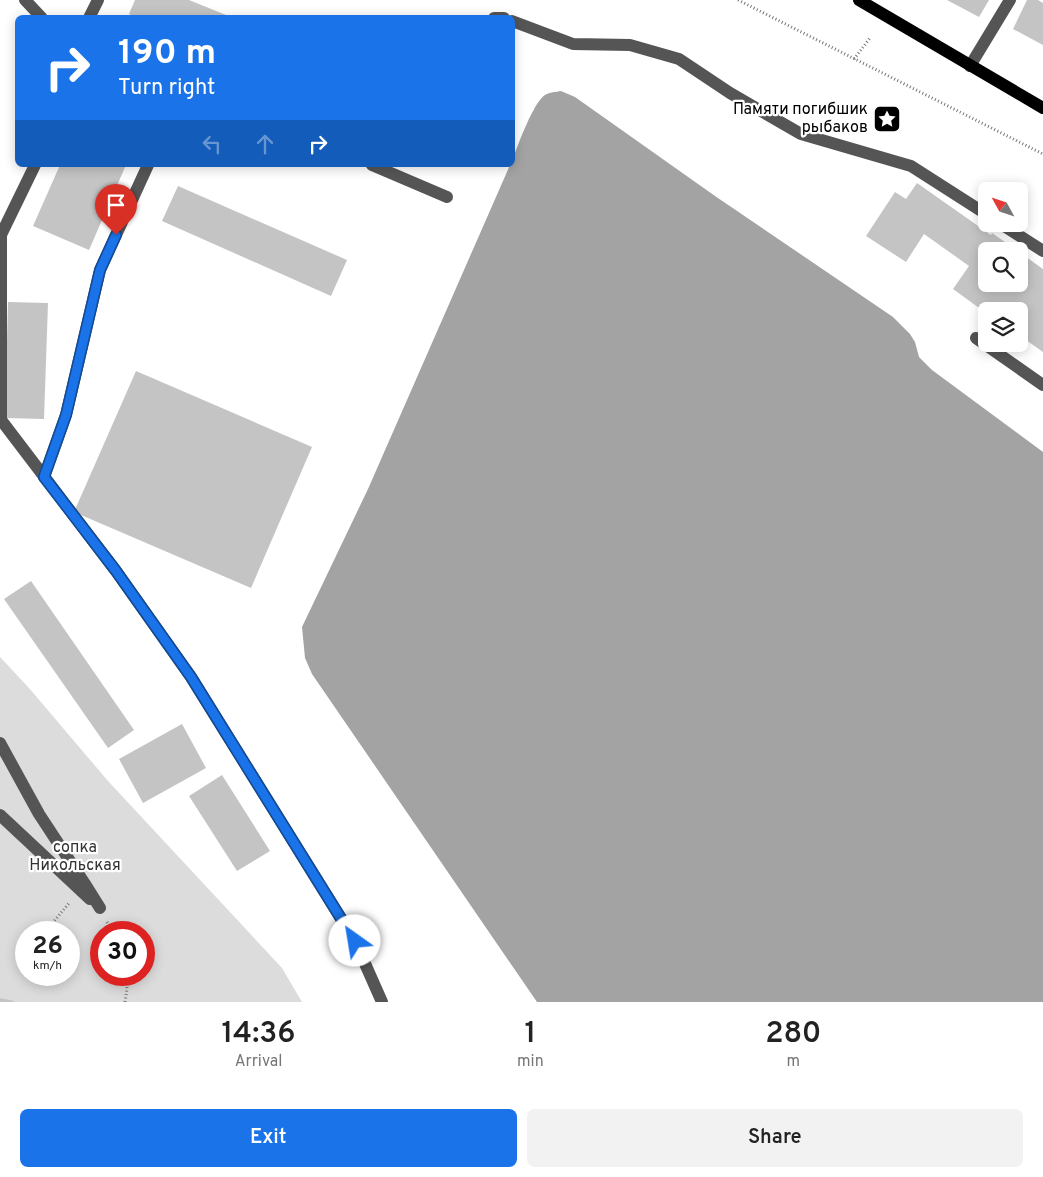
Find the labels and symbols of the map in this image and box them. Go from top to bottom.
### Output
place label: Памяти погибшик рыбаков [733,100,868,138]
place icon: Памяти погибшик рыбаков [872,104,902,134]
north arrow [978,182,1028,232]
pin [95,184,137,235]
park label: сопка Никольская [29,838,121,876]
position arrow [328,914,380,966]
speed limit sign: 30 [90,921,155,986]

